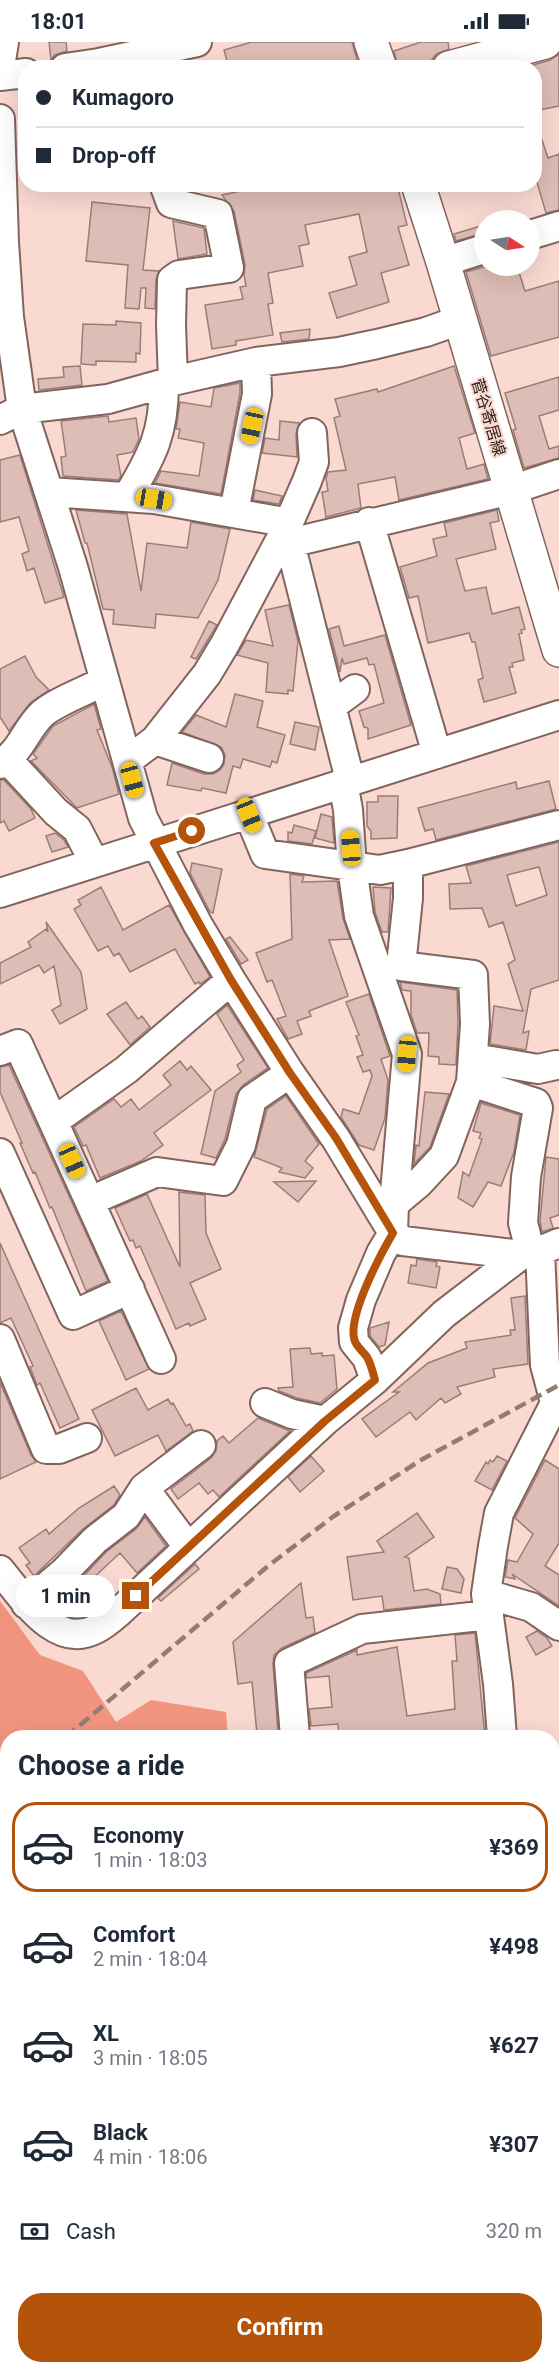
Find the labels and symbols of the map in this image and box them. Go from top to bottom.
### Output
north arrow [474,210,540,276]
street label: 菅谷寄居線 [468,376,509,458]
car [239,407,265,445]
car [135,487,173,511]
car [119,760,145,800]
car [234,795,264,835]
route start [178,817,205,844]
car [341,829,361,867]
car [396,1035,418,1073]
car [56,1141,88,1181]
callout: 1 min [16,1575,115,1617]
route end [122,1582,149,1609]

